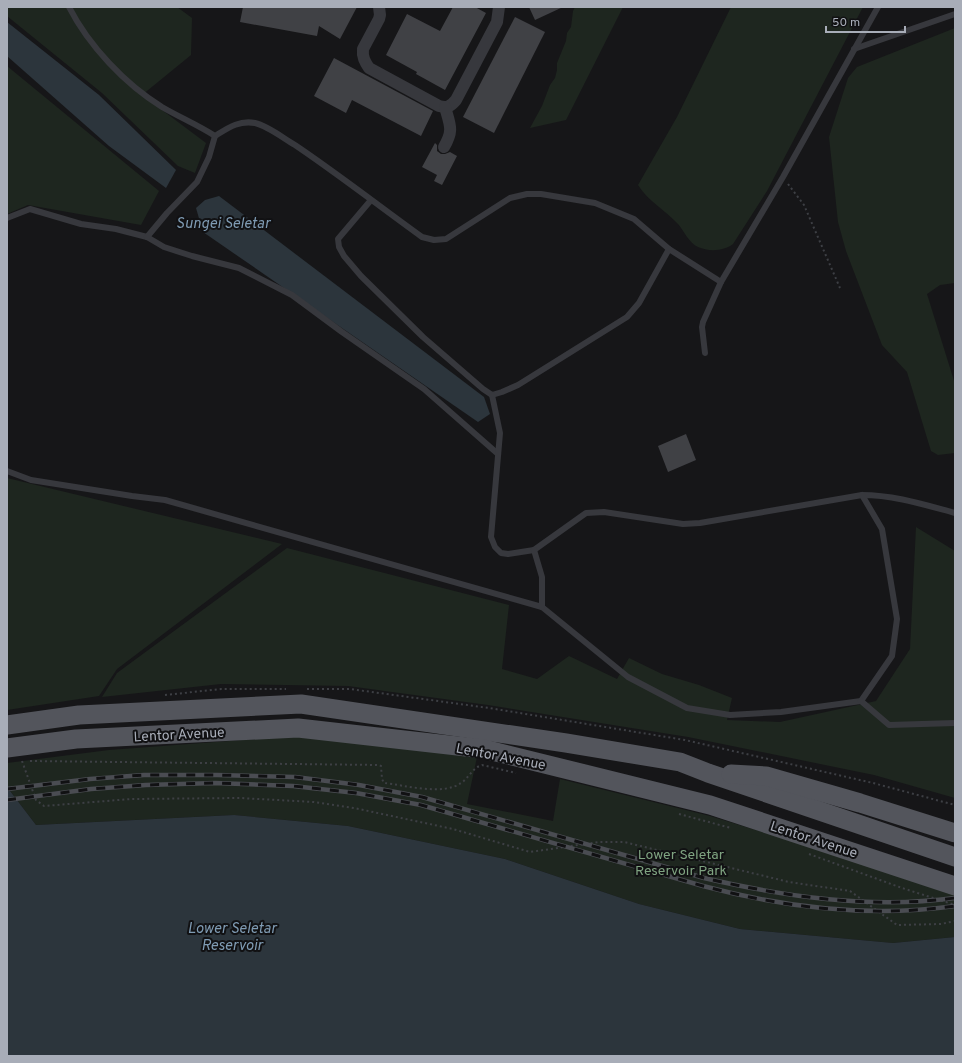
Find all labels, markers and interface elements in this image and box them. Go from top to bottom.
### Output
scale bar [826,8,905,34]
text: 50 m [832,15,860,31]
water label: Sungei Seletar [176,215,271,234]
street label: Lentor Avenue [133,725,225,746]
street label: Lentor Avenue [454,740,547,775]
street label: Lentor Avenue [768,818,859,863]
park label: Lower Seletar Reservoir Park [635,847,727,880]
water label: Lower Seletar Reservoir [187,920,278,956]

